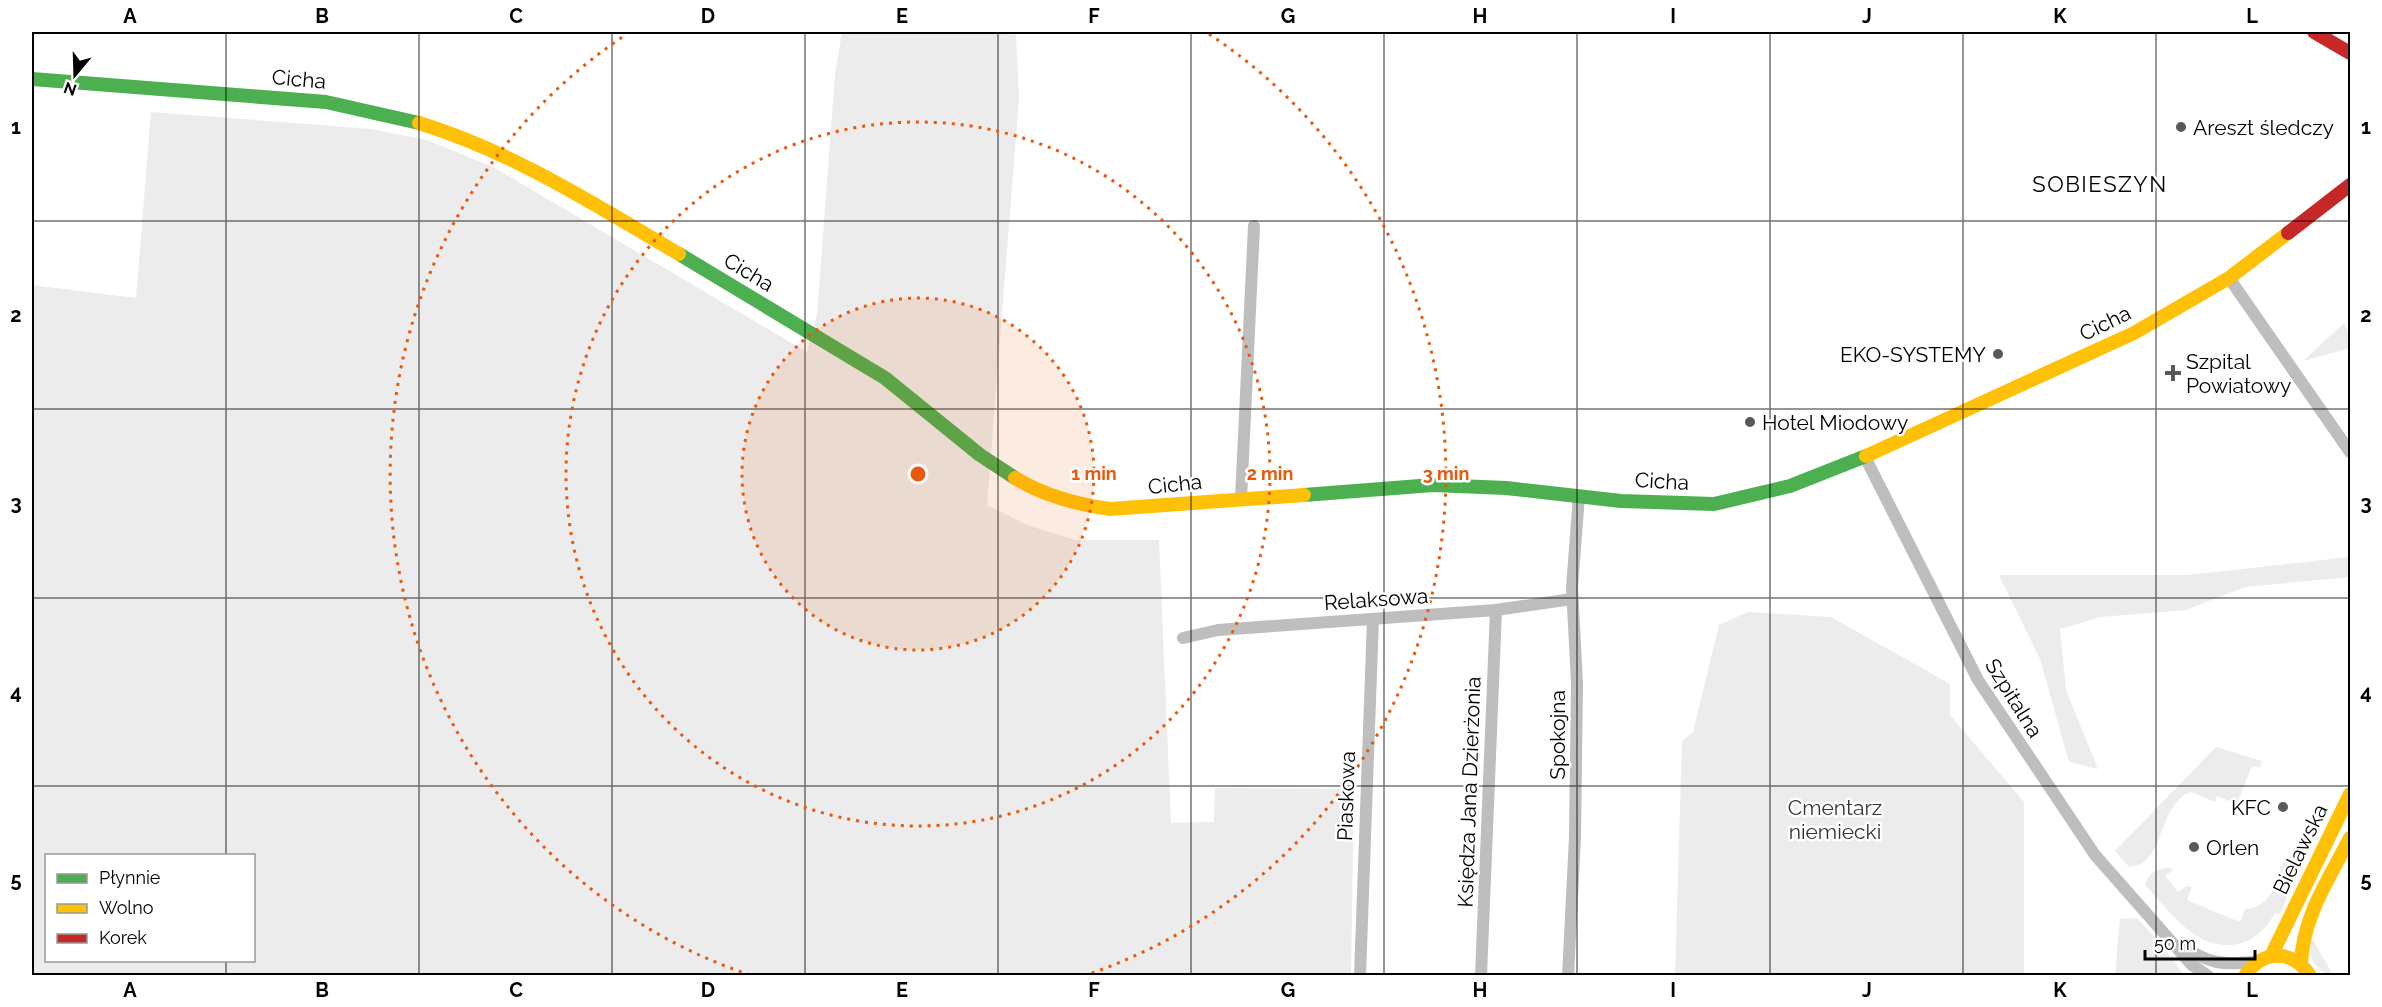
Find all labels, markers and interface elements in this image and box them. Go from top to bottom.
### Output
text: A [123,4,137,28]
text: B [315,4,329,28]
text: C [509,4,523,28]
text: D [701,4,715,28]
text: E [896,4,908,28]
text: F [1088,4,1100,28]
text: G [1281,4,1295,28]
text: H [1473,4,1487,28]
text: I [1670,4,1676,28]
text: J [1862,4,1872,28]
text: K [2053,4,2067,28]
text: L [2246,4,2258,28]
north arrow [45,45,105,105]
street label: Cicha [271,64,327,94]
text: N [61,78,79,100]
text: 1 [11,115,21,139]
place label: Areszt śledczy [2193,115,2334,140]
text: 1 [2361,115,2371,139]
marker: Areszt śledczy [2174,120,2188,134]
district label: SOBIESZYN [2032,171,2168,197]
street label: Cicha [719,247,779,297]
street label: Cicha [2075,300,2135,346]
text: 2 [10,303,22,327]
text: 2 [2360,303,2372,327]
place label: EKO-SYSTEMY [1840,342,1986,367]
marker: EKO-SYSTEMY [1991,347,2005,361]
place label: Szpital Powiatowy [2186,349,2291,398]
marker: Szpital Powiatowy [2164,364,2182,382]
place label: Hotel Miodowy [1762,410,1908,435]
marker: Hotel Miodowy [1743,415,1757,429]
text: 1 min [1071,463,1117,484]
text: 2 min [1247,463,1293,484]
text: 3 min [1423,463,1469,484]
centre of rings [908,464,928,484]
street label: Cicha [1634,467,1690,495]
street label: Cicha [1147,469,1203,499]
text: 3 [10,491,22,515]
text: 3 [2360,491,2372,515]
street label: Relaksowa [1323,583,1429,615]
street label: Szpitalna [1980,654,2048,742]
street label: Księdza Jana Dzierżonia [1452,676,1486,908]
text: 4 [10,680,22,704]
text: 4 [2360,680,2372,704]
street label: Spokojna [1545,690,1570,780]
street label: Piaskowa [1332,751,1360,841]
park label: Cmentarz niemiecki [1788,795,1882,844]
place label: KFC [2231,795,2271,820]
street label: Bielawska [2267,800,2333,898]
marker: KFC [2276,800,2290,814]
place label: Orlen [2206,835,2259,860]
marker: Orlen [2187,840,2201,854]
legend [45,854,255,962]
text: Płynnie [99,867,161,888]
text: 5 [10,868,22,892]
text: 5 [2360,868,2372,892]
text: Wolno [99,897,154,918]
scale bar [2145,923,2254,961]
text: Korek [99,927,147,948]
text: 50 m [2154,933,2196,954]
text: A [123,978,137,1002]
text: B [315,978,329,1002]
text: C [509,978,523,1002]
text: D [701,978,715,1002]
text: E [896,978,908,1002]
text: F [1088,978,1100,1002]
text: G [1281,978,1295,1002]
text: H [1473,978,1487,1002]
text: I [1670,978,1676,1002]
text: J [1862,978,1872,1002]
text: K [2053,978,2067,1002]
text: L [2246,978,2258,1002]

